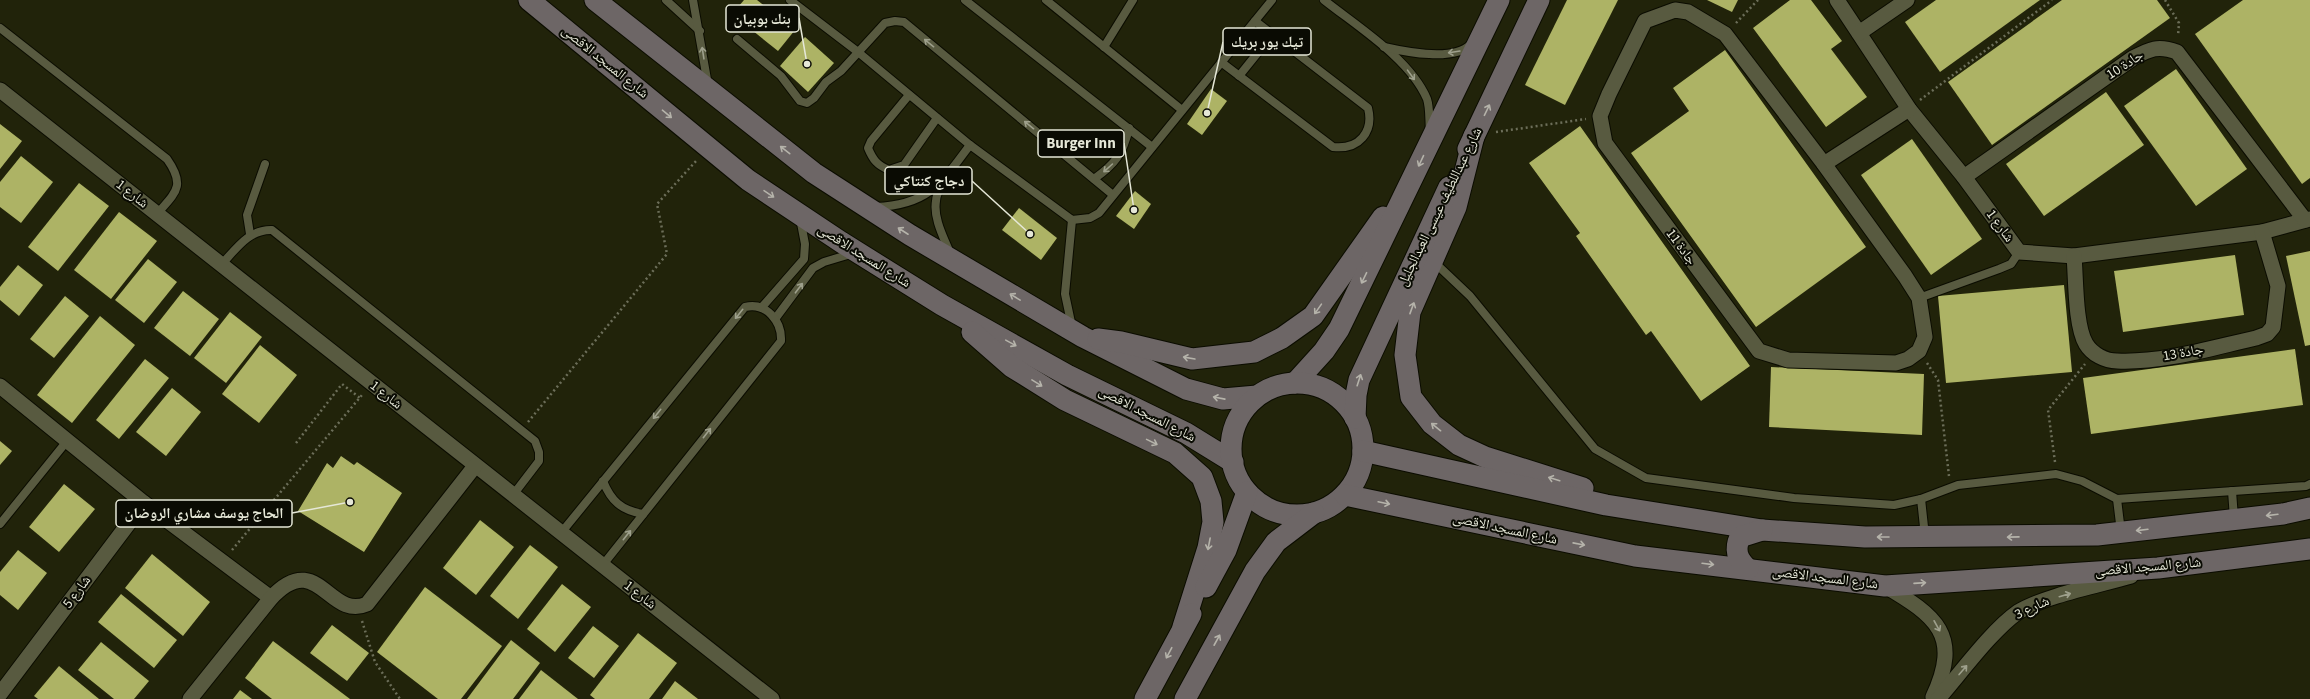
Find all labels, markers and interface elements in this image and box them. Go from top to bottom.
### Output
callout: بنك بوبيان [726,5,799,32]
text: بنك بوبيان [733,9,791,30]
street label: شارع المسجد الاقصى [557,21,653,103]
callout: تيك يور بريك [1223,28,1311,55]
text: تيك يور بريك [1231,32,1303,53]
one-way arrow [923,38,934,47]
street label: جادة 10 [2102,45,2148,84]
one-way arrow [699,47,707,60]
one-way arrow [1448,48,1461,56]
one-way arrow [1407,69,1415,80]
one-way arrow [1484,105,1491,117]
one-way arrow [662,109,673,118]
one-way arrow [1023,121,1034,130]
street label: شارع عبداللطيف عيسى العبدالجليل [1393,124,1487,290]
callout: Burger Inn [1038,130,1124,157]
text: Burger Inn [1046,133,1116,154]
one-way arrow [779,146,790,154]
one-way arrow [1417,155,1424,167]
one-way arrow [1103,163,1113,173]
callout: دجاج كنتاكي [885,167,972,194]
text: دجاج كنتاكي [893,171,965,193]
street label: شارع 1 [112,175,152,213]
one-way arrow [764,190,775,198]
street label: شارع 1 [1981,205,2019,247]
street label: شارع المسجد الاقصى [814,219,914,293]
street label: جادة 11 [1661,225,1701,269]
one-way arrow [898,227,909,235]
one-way arrow [1360,271,1367,283]
one-way arrow [795,282,803,293]
one-way arrow [1010,293,1021,301]
one-way arrow [1408,302,1416,314]
one-way arrow [1314,303,1322,314]
one-way arrow [735,308,744,319]
one-way arrow [1005,340,1017,348]
street label: جادة 13 [2161,340,2205,366]
one-way arrow [1183,354,1196,362]
one-way arrow [1356,373,1363,386]
street label: شارع 1 [366,376,406,414]
one-way arrow [1031,379,1043,387]
street label: شارع المسجد الاقصى [1095,381,1199,447]
one-way arrow [1213,393,1226,401]
one-way arrow [653,409,661,420]
one-way arrow [1431,423,1441,432]
one-way arrow [703,428,712,439]
one-way arrow [1146,439,1158,446]
one-way arrow [1548,475,1561,482]
one-way arrow [1377,499,1390,507]
callout: الحاج يوسف مشاري الروضان [116,500,292,527]
text: الحاج يوسف مشاري الروضان [124,503,284,525]
street label: شارع المسجد الاقصى [1451,508,1559,550]
one-way arrow [2266,511,2279,519]
one-way arrow [2136,526,2149,534]
one-way arrow [622,530,631,541]
one-way arrow [2007,533,2020,541]
one-way arrow [1877,534,1890,541]
one-way arrow [1205,537,1213,550]
one-way arrow [1572,541,1585,549]
street label: شارع المسجد الاقصى [2094,552,2202,582]
one-way arrow [1701,560,1714,568]
street label: شارع المسجد الاقصى [1771,562,1879,594]
street label: شارع 5 [58,571,96,613]
street label: شارع 1 [620,576,660,614]
one-way arrow [1913,580,1926,587]
street label: شارع 3 [2011,591,2053,625]
one-way arrow [2059,591,2072,598]
one-way arrow [1934,620,1941,632]
one-way arrow [1214,634,1221,646]
one-way arrow [1165,647,1173,659]
one-way arrow [1959,664,1968,675]

